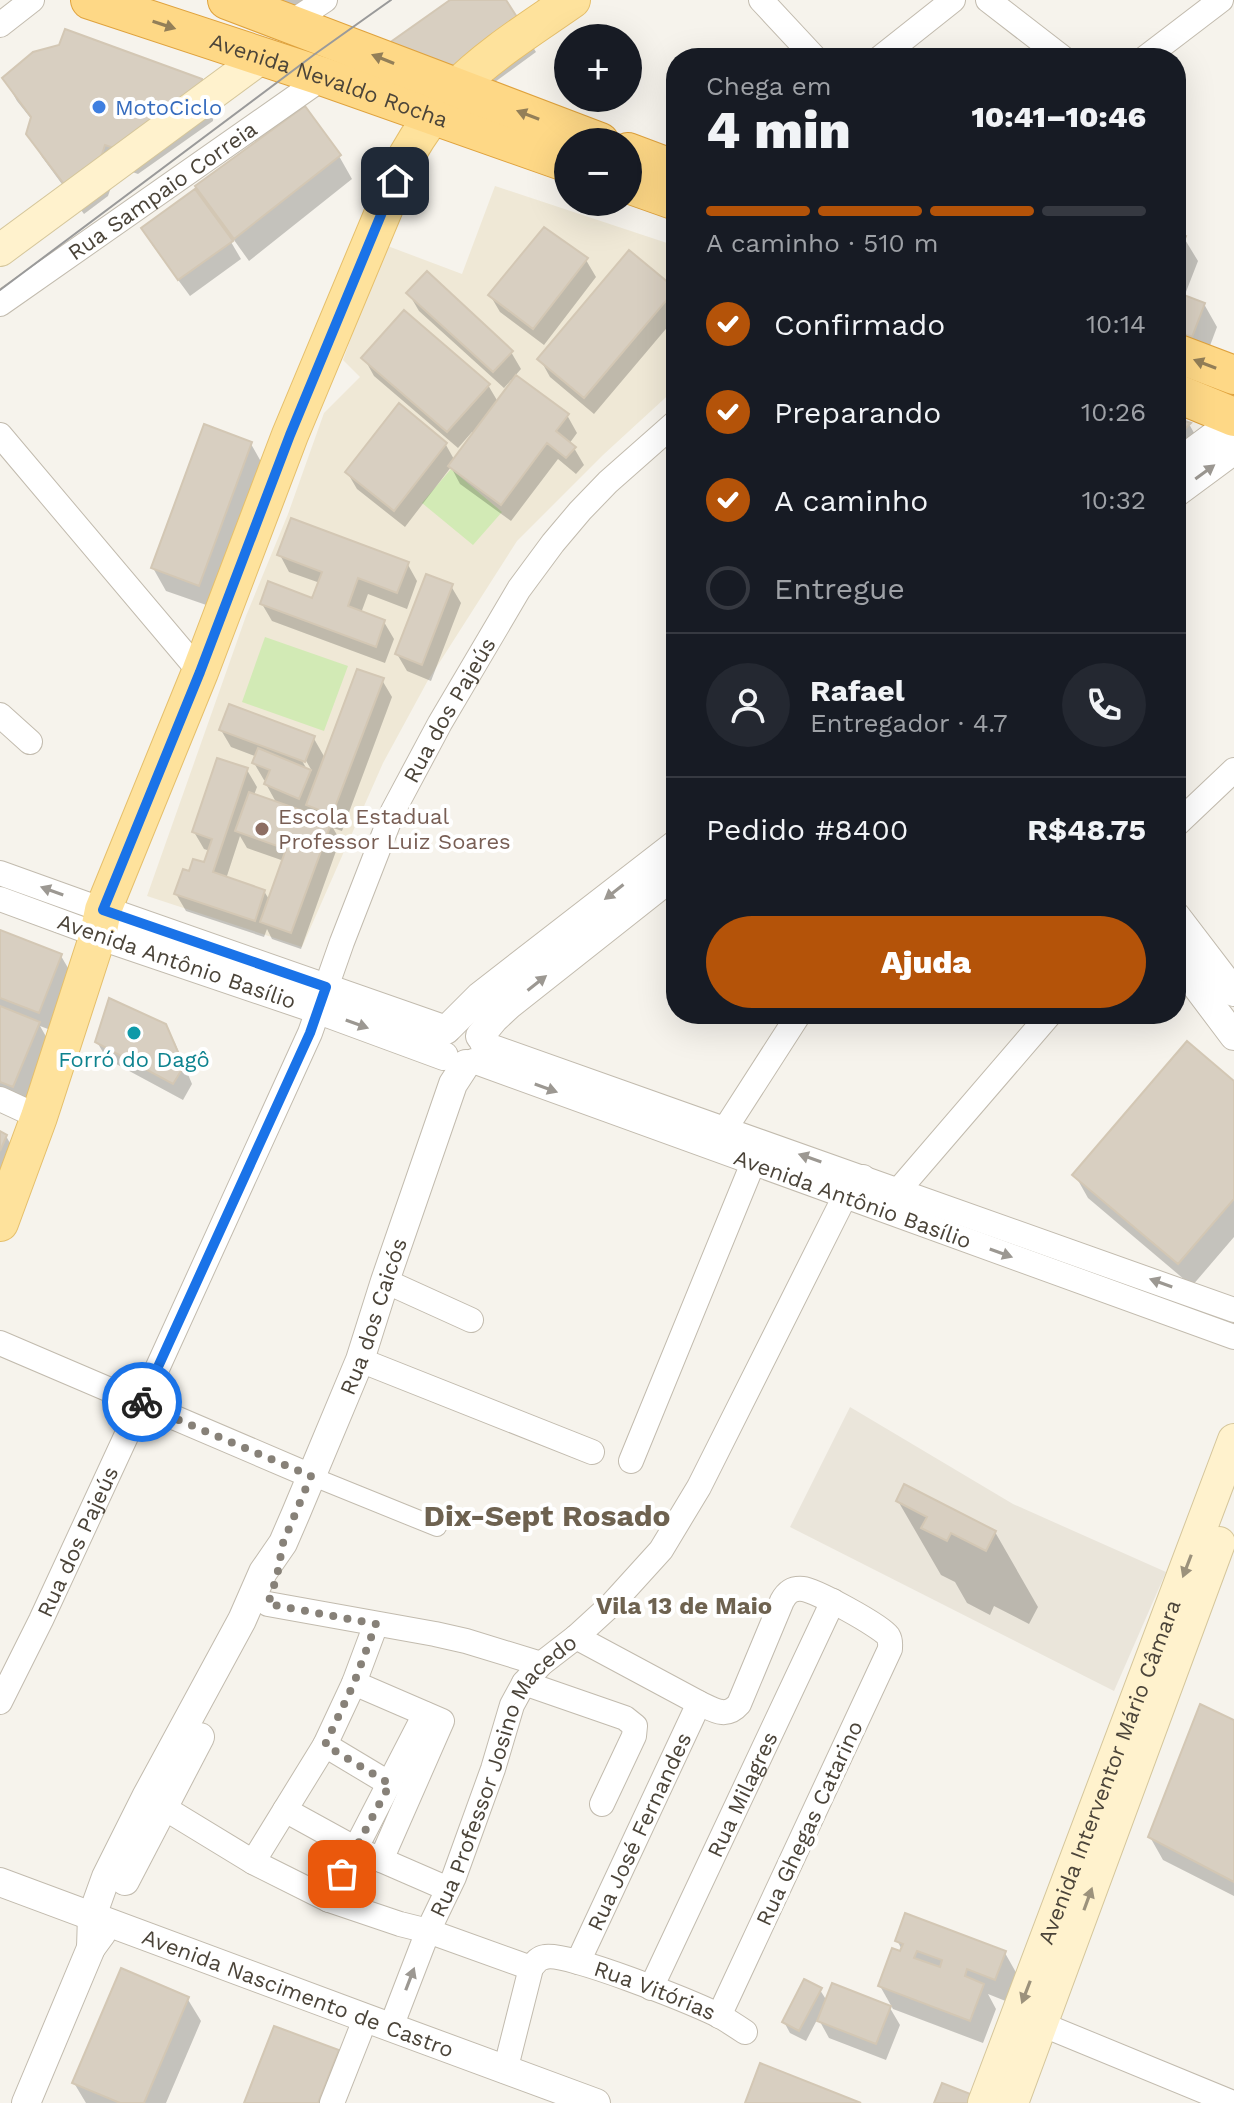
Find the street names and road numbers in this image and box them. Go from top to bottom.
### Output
street label: Avenida Nevaldo Rocha [207,28,451,133]
street label: Rua Sampaio Correia [63,116,262,265]
street label: Rua dos Pajeús [398,633,501,787]
street label: Avenida Antônio Basílio [54,909,299,1014]
street label: Avenida Antônio Basílio [731,1145,975,1254]
street label: Rua dos Caicós [335,1235,412,1399]
street label: Rua dos Pajeús [32,1463,123,1621]
street label: Avenida Interventor Mário Câmara [1033,1596,1186,1948]
street label: Rua Professor Josino Macedo [425,1629,581,1921]
street label: Rua Ghegas Catarino [751,1717,868,1930]
street label: Rua Milagres [702,1728,783,1861]
street label: Rua José Fernandes [582,1729,696,1935]
street label: Avenida Nascimento de Castro [139,1924,457,2062]
street label: Rua Vitórias [591,1956,720,2025]

